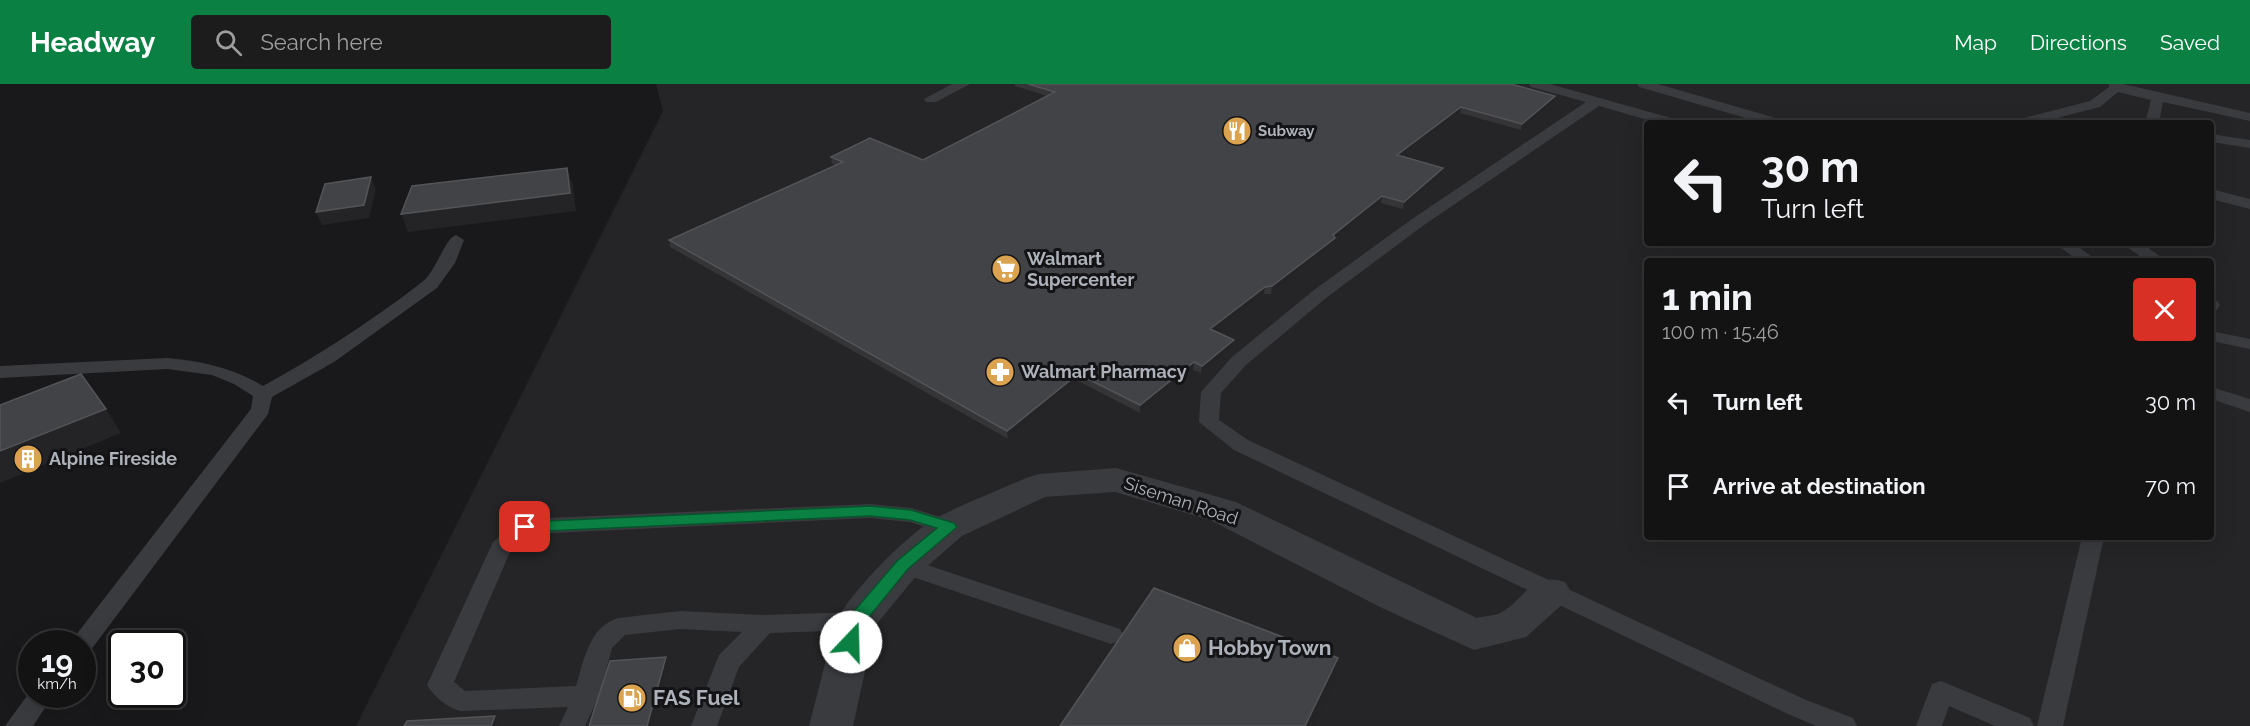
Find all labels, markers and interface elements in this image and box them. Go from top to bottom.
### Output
search box [191,15,611,69]
text: Headway [30,26,155,59]
icon: search [212,26,245,59]
text: Search here [260,29,383,55]
text: Map [1954,30,1997,55]
text: Directions [2030,30,2127,55]
text: Saved [2160,30,2220,55]
restaurant icon: Subway [1221,115,1253,147]
place label: Subway [1258,122,1315,140]
text: 30 m [1761,143,1859,192]
icon: left [1662,144,1740,222]
text: Turn left [1761,193,1864,224]
place label: Walmart Supercenter [1027,248,1134,290]
supermarket icon: Walmart Supercenter [990,253,1022,285]
text: 1 min [1662,276,1753,318]
button: close [2133,278,2196,341]
text: 100 m · 15:46 [1662,320,1779,344]
pharmacy icon: Walmart Pharmacy [984,356,1016,388]
place label: Walmart Pharmacy [1021,361,1187,382]
icon: left [1662,386,1695,419]
text: Turn left [1713,389,1803,415]
text: 30 m [2145,389,2196,415]
building icon: Alpine Fireside [12,443,44,475]
place label: Alpine Fireside [49,448,177,469]
icon: arrive [1662,470,1695,503]
street label: Siseman Road [1121,472,1241,529]
text: Arrive at destination [1713,473,1926,499]
text: 70 m [2145,473,2196,499]
pin [499,501,550,552]
icon: arrive [508,510,541,543]
position arrow [819,610,883,674]
speed limit sign: 30 [108,630,186,708]
shop icon: Hobby Town [1171,632,1203,664]
place label: Hobby Town [1208,635,1331,660]
text: 19 [41,644,73,679]
text: km/h [37,675,77,693]
fuel station icon: FAS Fuel [616,682,648,714]
place label: FAS Fuel [653,685,740,710]

